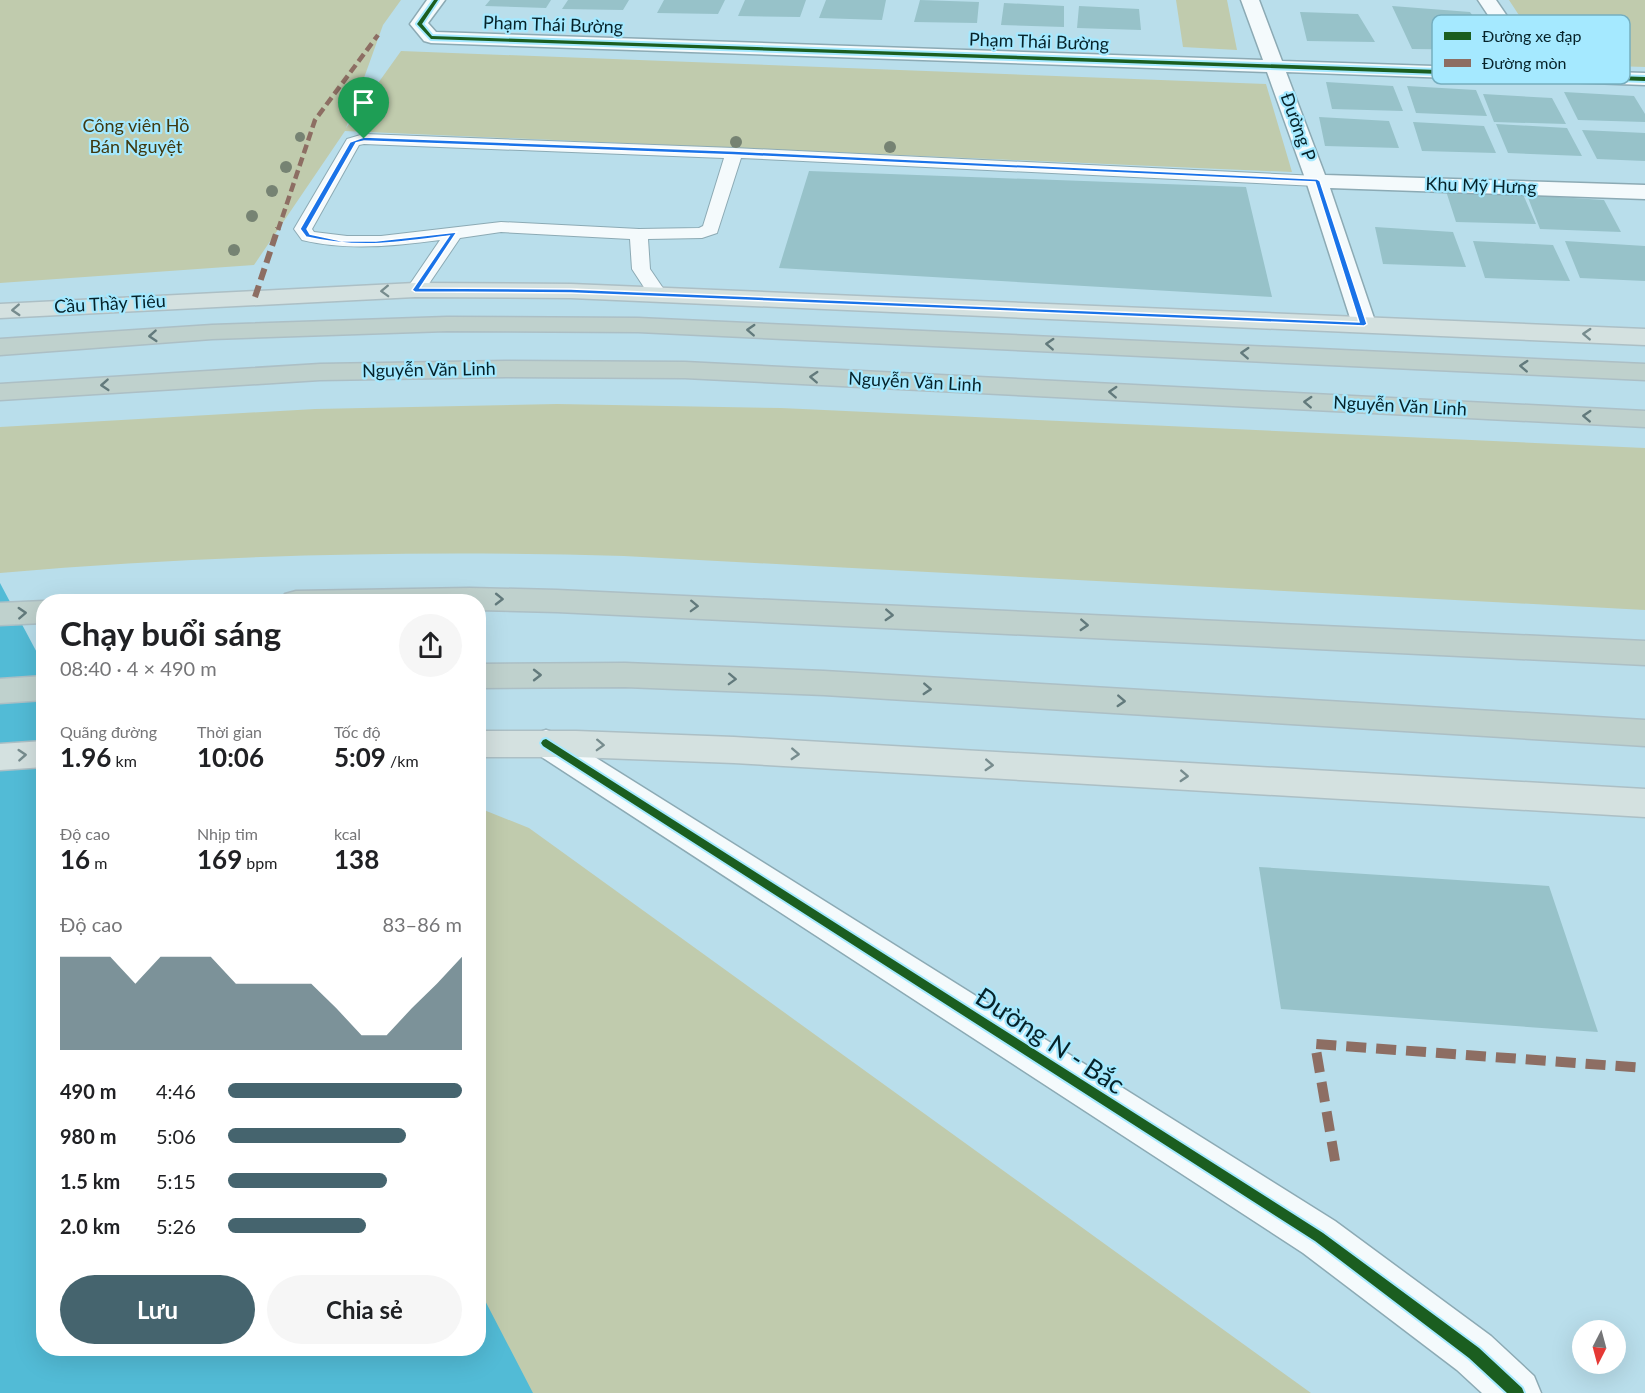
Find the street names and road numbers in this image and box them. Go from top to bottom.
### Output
street label: Phạm Thái Bường [483,11,623,37]
street label: Phạm Thái Bường [969,28,1109,54]
street label: Đường P [1276,90,1321,164]
street label: Khu Mỹ Hưng [1425,172,1537,198]
street label: Cầu Thầy Tiêu [54,289,166,317]
street label: Nguyễn Văn Linh [362,357,496,381]
street label: Nguyễn Văn Linh [848,367,982,395]
street label: Nguyễn Văn Linh [1333,391,1467,419]
street label: Đường N - Bắc [970,980,1131,1100]

